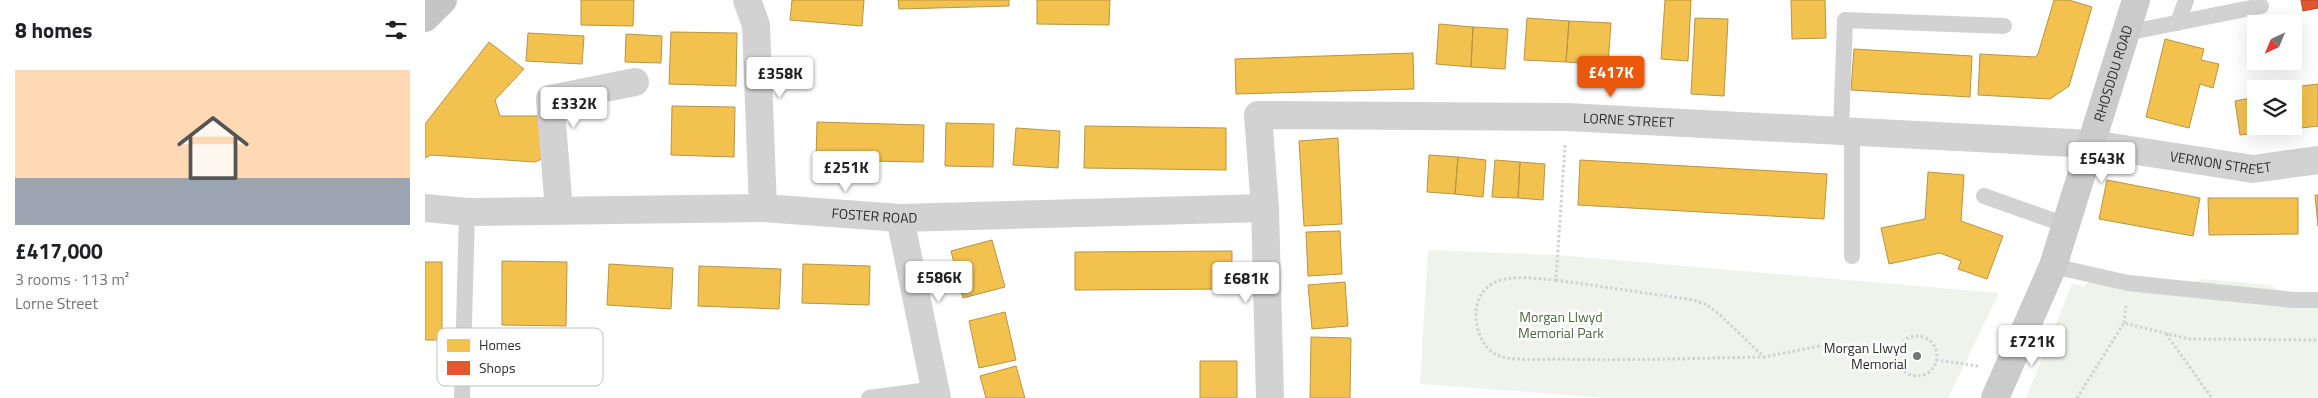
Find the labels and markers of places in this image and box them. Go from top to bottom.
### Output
pin: £358K [745,56,815,99]
pin: £417K [1576,56,1646,98]
pin: £332K [539,86,609,129]
pin: £543K [2067,142,2137,184]
pin: £251K [811,150,881,193]
pin: £586K [904,260,974,303]
pin: £681K [1211,262,1281,304]
pin: £721K [1997,324,2067,367]
place label: Morgan Llwyd Memorial [1824,337,1907,374]
marker: Morgan Llwyd Memorial [1911,350,1923,362]

